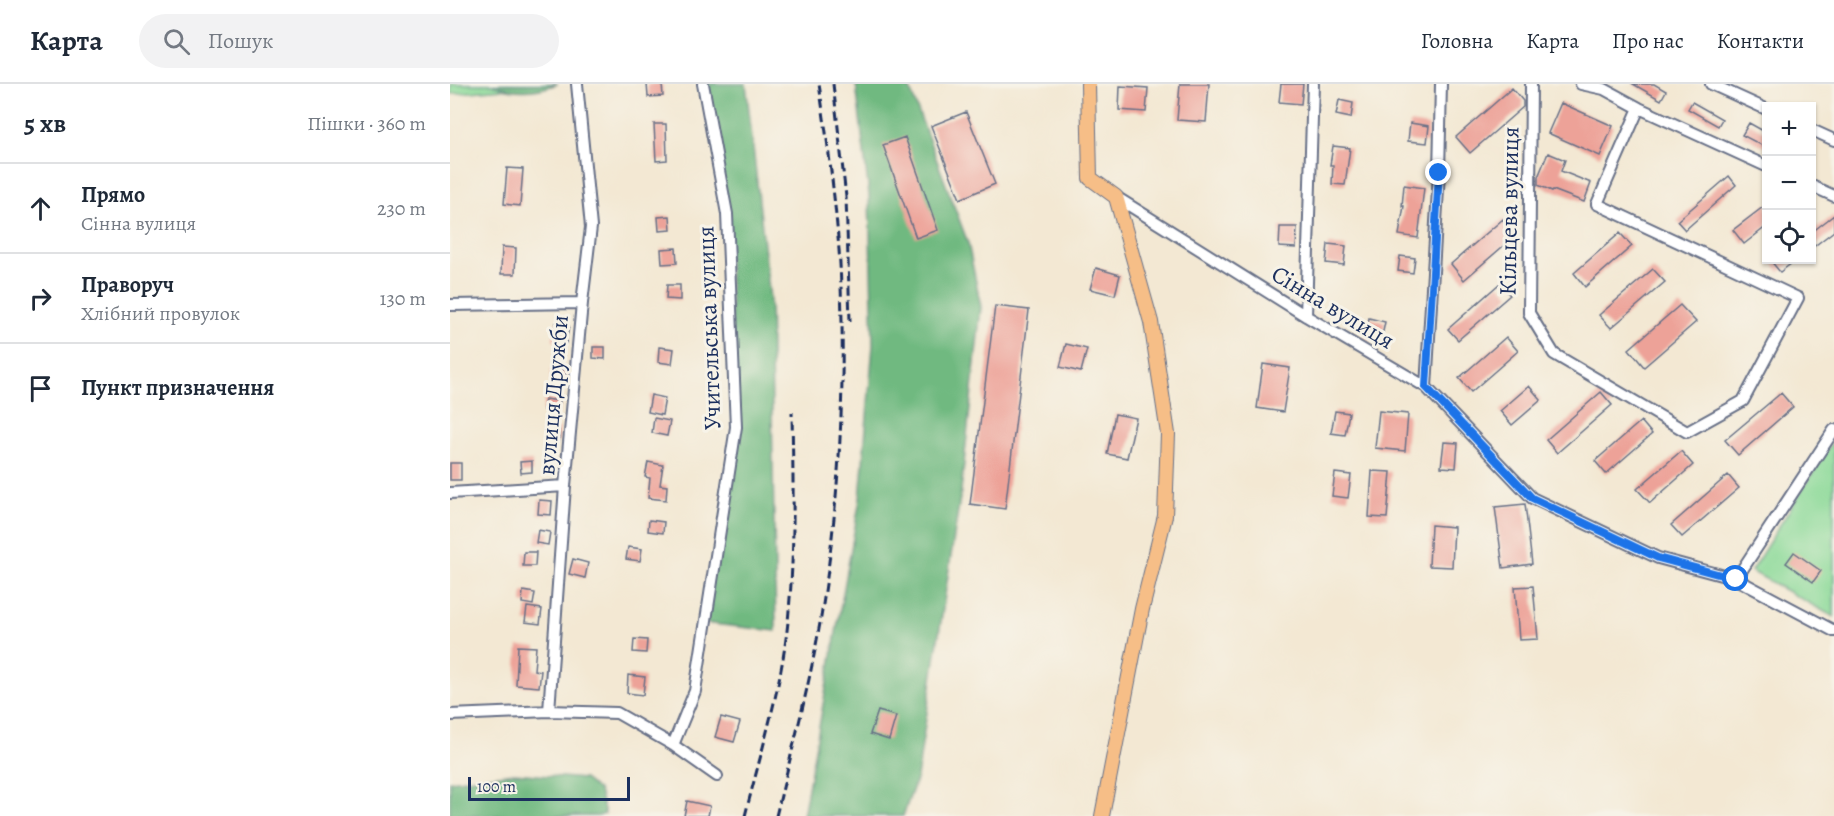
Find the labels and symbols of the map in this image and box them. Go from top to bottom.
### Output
street label: Кільцева вулиця [1492,126,1526,296]
route end [1425,159,1451,185]
street label: Учительська вулиця [689,225,729,431]
street label: Сінна вулиця [1266,258,1400,356]
street label: вулиця Дружби [530,313,576,477]
route start [1722,565,1748,591]
scale bar [468,774,630,802]

